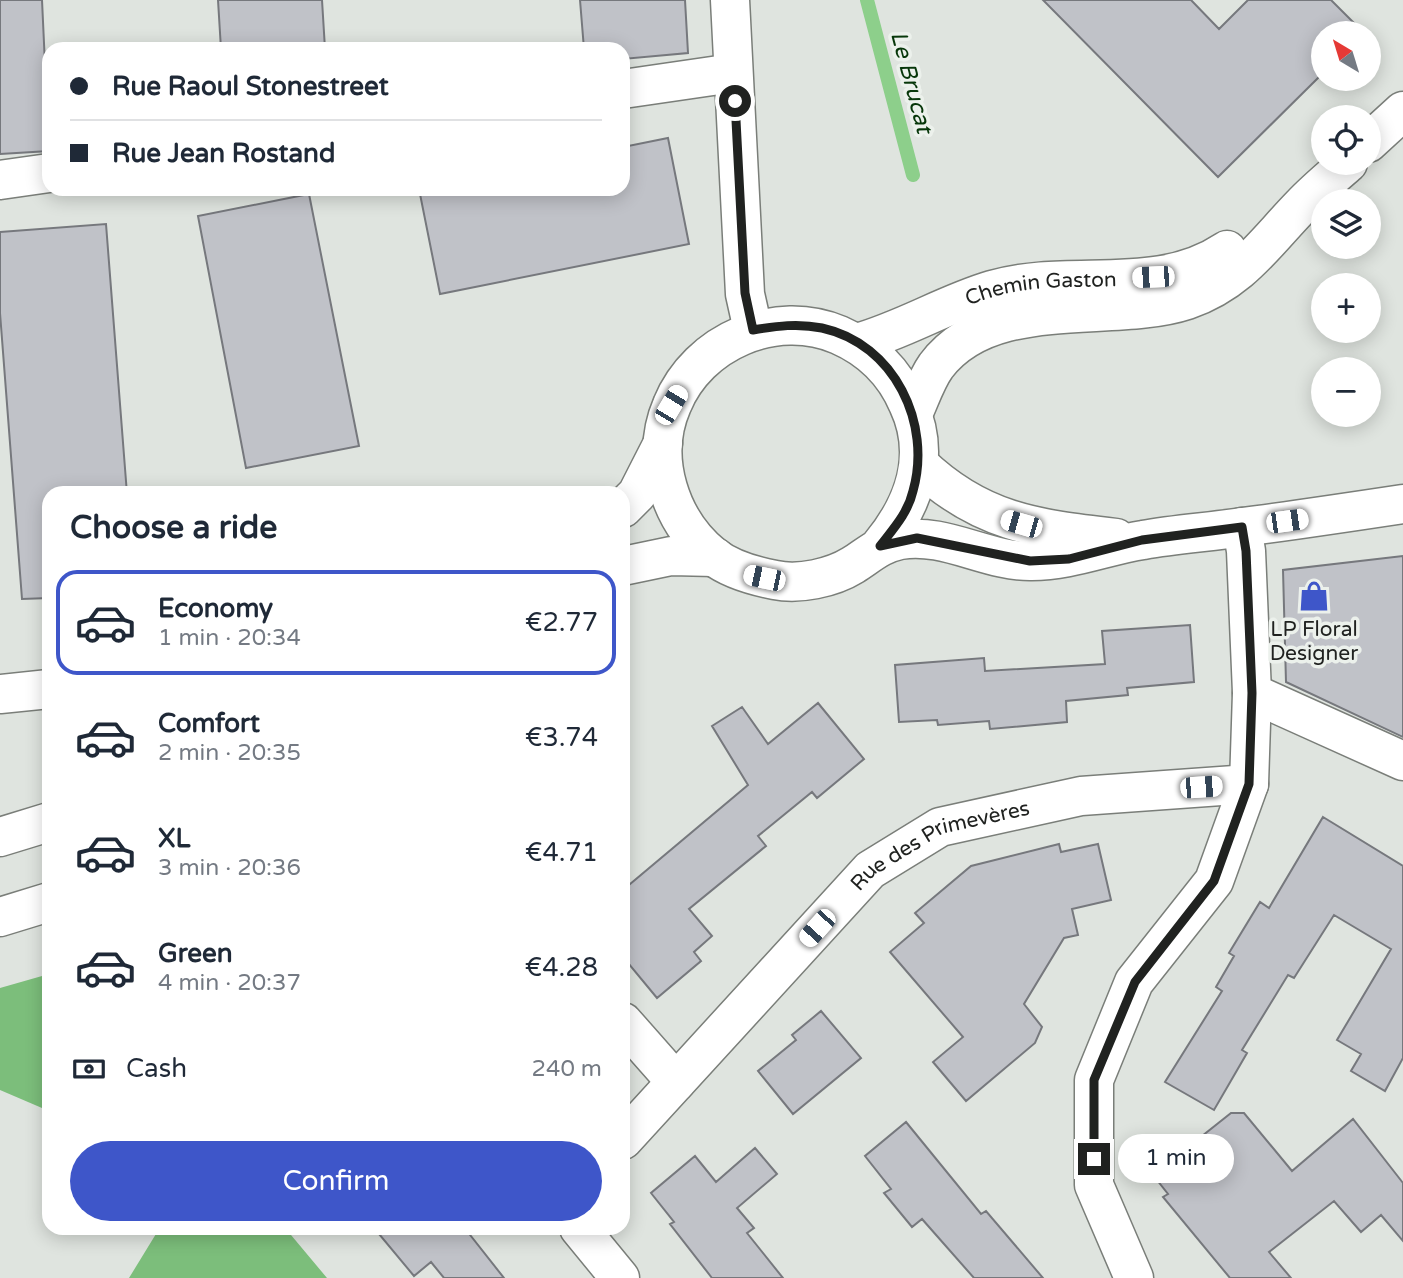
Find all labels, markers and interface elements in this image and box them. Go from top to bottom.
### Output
north arrow [1311,21,1381,91]
map controls [1311,21,1381,427]
water label: Le Brucat [884,28,939,139]
text: Rue Raoul Stonestreet [112,71,389,102]
route start [719,85,751,117]
button: locate [1311,105,1381,175]
text: Rue Jean Rostand [112,138,335,169]
button: layers [1311,189,1381,259]
car [1132,266,1175,288]
street label: Chemin Gaston [962,267,1117,311]
button: + [1311,273,1381,343]
button: − [1311,357,1381,427]
car [652,382,691,428]
car [998,508,1045,540]
car [1265,508,1310,534]
text: Choose a ride [70,509,277,547]
car [742,563,787,593]
shop icon: LP Floral Designer [1297,579,1331,613]
icon: car [74,591,137,654]
text: Economy [158,593,273,624]
text: €2.77 [525,607,598,638]
place label: LP Floral Designer [1270,617,1358,666]
text: 1 min · 20:34 [158,624,301,652]
icon: car [74,706,137,769]
text: Comfort [158,708,260,739]
text: €3.74 [525,722,598,753]
text: 2 min · 20:35 [158,739,301,767]
car [1180,775,1223,799]
street label: Rue des Primevères [845,796,1032,896]
icon: car [74,821,137,884]
text: XL [158,823,190,854]
text: €4.71 [525,837,598,868]
text: 3 min · 20:36 [158,854,301,882]
car [796,905,839,951]
icon: car [74,936,137,999]
text: Green [158,938,233,969]
text: €4.28 [525,952,598,983]
text: 4 min · 20:37 [158,969,301,997]
icon: cash [70,1050,108,1088]
text: Cash [126,1053,187,1084]
text: 240 m [532,1055,602,1083]
callout: 1 min [1118,1134,1234,1184]
button: Confirm [70,1141,602,1221]
route end [1078,1143,1110,1175]
text: 1 min [1145,1144,1207,1172]

